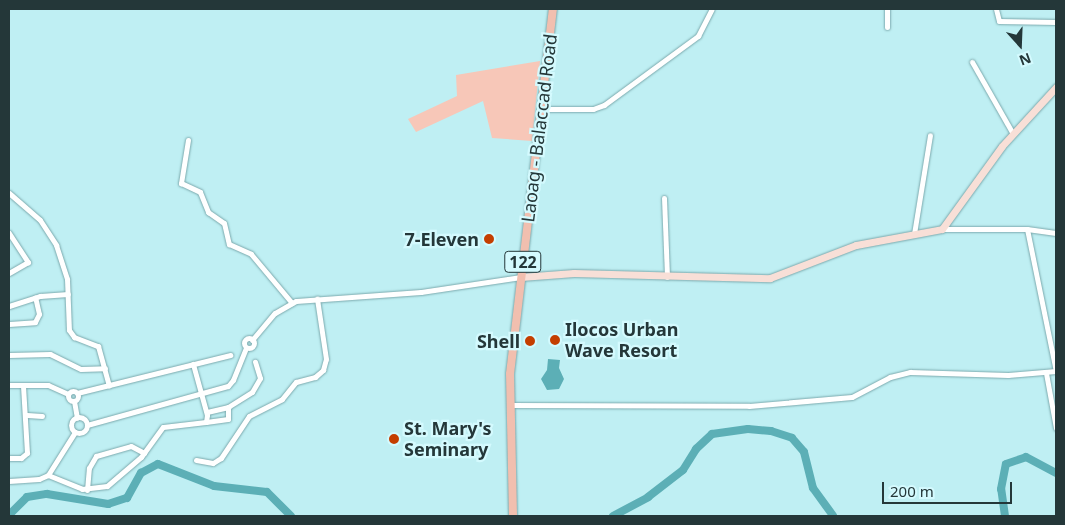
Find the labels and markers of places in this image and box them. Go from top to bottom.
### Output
place label: 7-Eleven [404,228,479,250]
marker: 7-Eleven [483,233,495,245]
place label: Ilocos Urban Wave Resort [565,319,678,362]
place label: Shell [477,330,520,352]
marker: Ilocos Urban Wave Resort [549,334,561,346]
marker: Shell [524,335,536,347]
place label: St. Mary's Seminary [404,418,492,460]
marker: St. Mary's Seminary [388,433,400,445]

